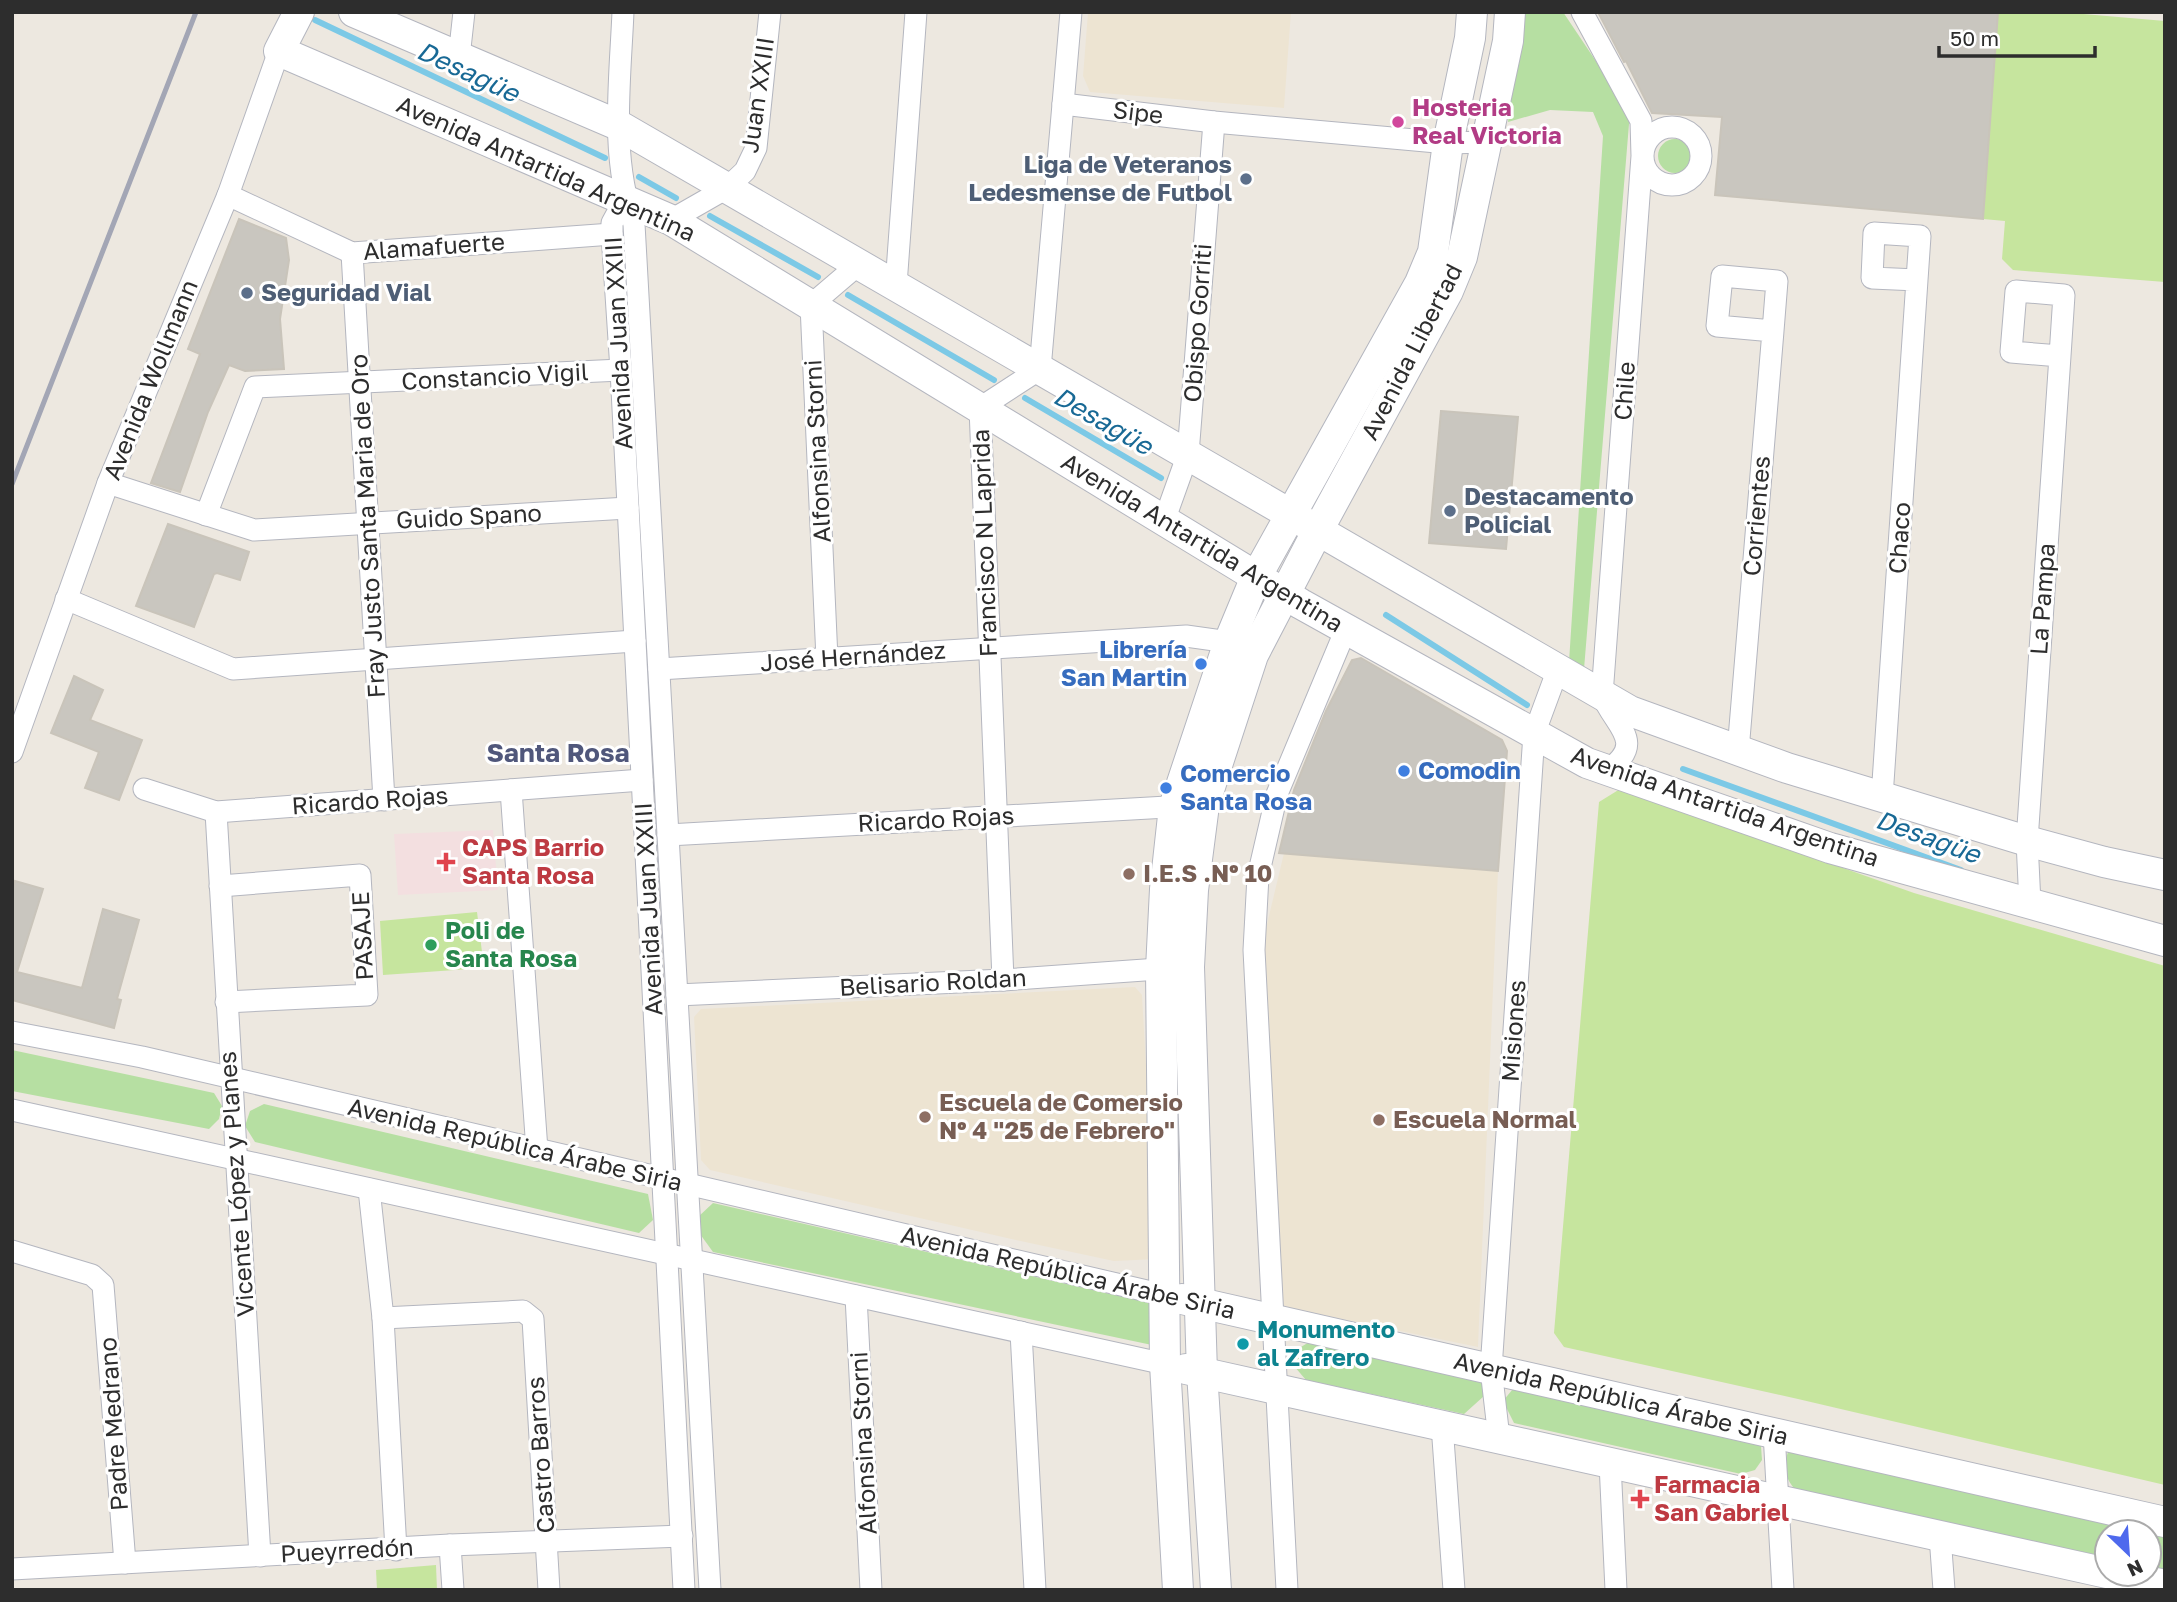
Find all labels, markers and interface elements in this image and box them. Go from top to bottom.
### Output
scale bar [1939,14,2095,58]
text: 50 m [1950,25,1999,51]
water label: Desagüe [412,35,526,109]
street label: Juan XXIII [734,35,779,155]
street label: Avenida Antartida Argentina [393,89,700,247]
place label: Hosteria Real Victoria [1412,92,1562,149]
street label: Sipe [1111,94,1165,129]
marker: Hosteria Real Victoria [1390,114,1406,130]
place label: Liga de Veteranos Ledesmense de Futbol [968,149,1232,206]
marker: Liga de Veteranos Ledesmense de Futbol [1238,171,1254,187]
street label: Alamafuerte [362,226,506,265]
street label: Avenida Juan XXIII [597,236,638,451]
street label: Obispo Gorriti [1176,242,1217,403]
street label: Avenida Libertad [1354,258,1468,444]
street label: Avenida Wollmann [96,275,203,484]
place label: Seguridad Vial [261,277,431,306]
marker: Seguridad Vial [239,285,255,301]
street label: Fray Justo Santa Maria de Oro [343,353,390,699]
street label: Constancio Vigil [401,356,589,395]
street label: Alfonsina Storni [797,359,836,543]
street label: Chile [1607,361,1640,421]
water label: Desagüe [1048,380,1160,462]
street label: Francisco N Laprida [965,429,1002,658]
street label: Avenida Antartida Argentina [1057,446,1349,638]
street label: Corrientes [1736,455,1775,577]
place label: Destacamento Policial [1464,481,1634,538]
street label: Guido Spano [395,497,543,534]
street label: Chaco [1882,501,1915,575]
marker: Destacamento Policial [1442,503,1458,519]
street label: La Pampa [2023,542,2060,656]
place label: Librería San Martin [1061,634,1187,691]
street label: José Hernández [759,635,947,676]
marker: Librería San Martin [1193,656,1209,672]
district label: Santa Rosa [486,737,630,768]
street label: Avenida Antartida Argentina [1568,739,1883,872]
place label: Comodin [1418,755,1521,784]
place label: Comercio Santa Rosa [1180,758,1312,815]
marker: Comodin [1396,763,1412,779]
street label: Ricardo Rojas [291,780,449,819]
marker: Comercio Santa Rosa [1158,780,1174,796]
street label: Ricardo Rojas [857,800,1015,837]
street label: Avenida Juan XXIII [627,802,668,1017]
water label: Desagüe [1872,803,1986,870]
place label: CAPS Barrio Santa Rosa [462,832,604,889]
marker: CAPS Barrio Santa Rosa [436,852,456,872]
place label: I.E.S .Nº 10 [1143,858,1272,887]
marker: I.E.S .Nº 10 [1121,866,1137,882]
street label: PASAJE [345,891,378,981]
place label: Poli de Santa Rosa [445,915,577,972]
marker: Poli de Santa Rosa [423,937,439,953]
street label: Belisario Roldan [838,962,1027,1001]
street label: Misiones [1494,979,1531,1083]
street label: Vicente López y Planes [212,1050,259,1318]
place label: Escuela de Comersio Nº 4 "25 de Febrero" [939,1087,1183,1144]
street label: Avenida República Árabe Siria [345,1091,685,1196]
place label: Escuela Normal [1393,1104,1577,1133]
marker: Escuela de Comersio Nº 4 "25 de Febrero" [917,1109,933,1125]
marker: Escuela Normal [1371,1112,1387,1128]
street label: Avenida República Árabe Siria [898,1219,1238,1324]
place label: Monumento al Zafrero [1257,1314,1395,1371]
street label: Padre Medrano [92,1336,133,1512]
marker: Monumento al Zafrero [1235,1336,1251,1352]
street label: Avenida República Árabe Siria [1451,1345,1791,1450]
street label: Alfonsina Storni [843,1351,882,1535]
street label: Castro Barros [520,1376,559,1534]
place label: Farmacia San Gabriel [1654,1469,1789,1526]
marker: Farmacia San Gabriel [1632,1491,1648,1507]
north arrow [2093,1518,2163,1588]
street label: Pueyrredón [280,1532,414,1567]
text: N [2124,1555,2147,1582]

